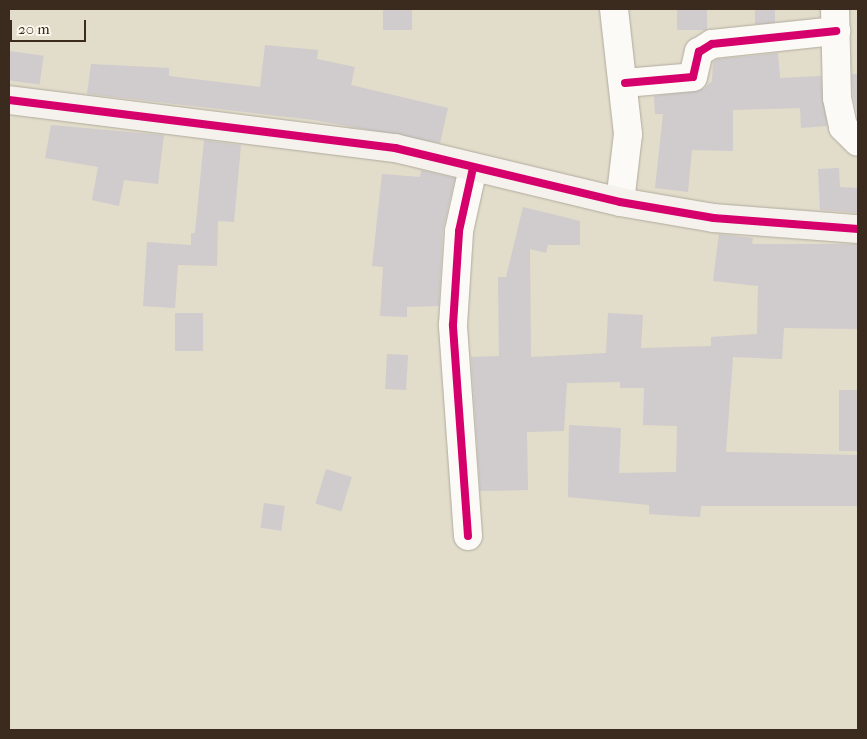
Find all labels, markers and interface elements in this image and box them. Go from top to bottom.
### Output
scale bar [12,10,89,42]
text: 20 m [18,20,50,38]

